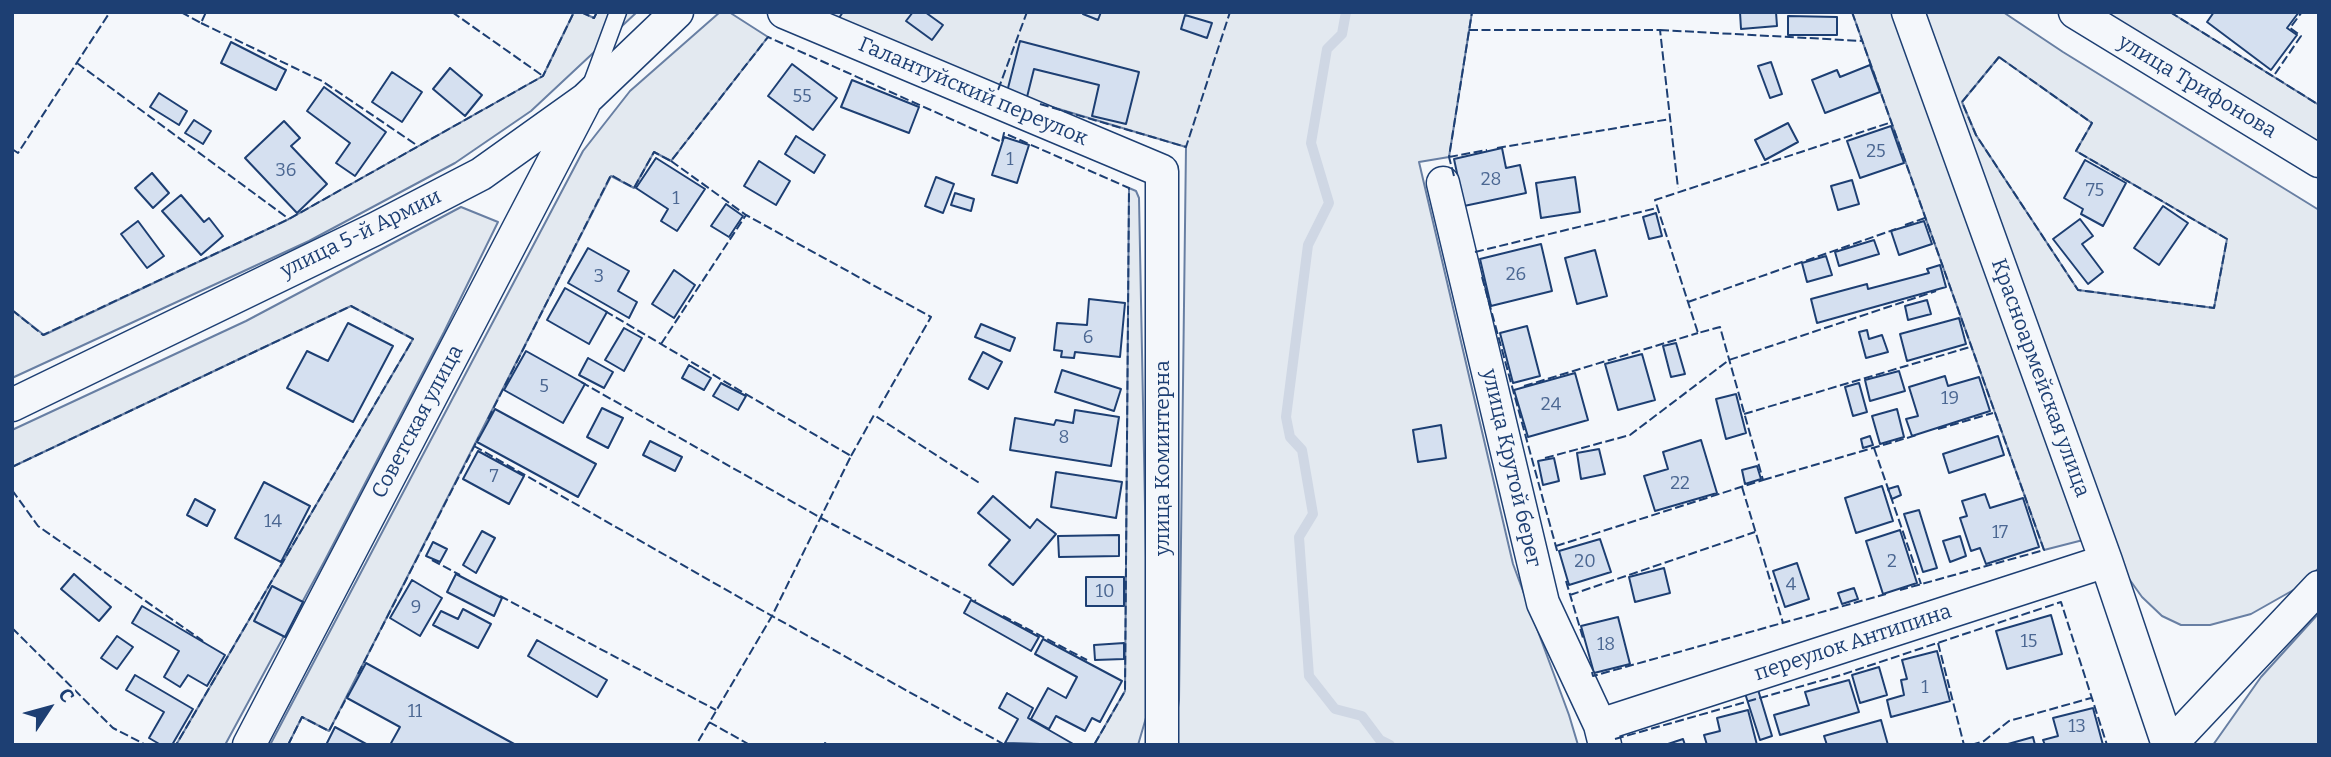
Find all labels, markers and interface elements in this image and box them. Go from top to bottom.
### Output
street label: улица Трифонова [2113,30,2281,144]
street label: Галантуйский переулок [855,32,1091,152]
house number: 55 [792,86,812,108]
house number: 25 [1866,141,1886,163]
house number: 1 [1006,149,1014,171]
house number: 36 [276,160,296,182]
house number: 28 [1481,169,1501,191]
house number: 75 [2086,180,2104,202]
street label: улица 5-й Армии [277,184,445,284]
house number: 1 [672,188,680,210]
street label: Красноармейская улица [1985,255,2095,501]
house number: 26 [1506,264,1526,286]
house number: 3 [594,266,604,288]
house number: 6 [1083,327,1093,349]
street label: Советская улица [367,341,469,503]
street label: улица Коминтерна [1150,360,1176,556]
street label: улица Крутой берег [1476,367,1546,569]
house number: 5 [539,376,549,398]
house number: 19 [1941,388,1959,410]
house number: 24 [1541,394,1561,416]
house number: 8 [1059,427,1069,449]
house number: 7 [489,466,499,488]
house number: 22 [1670,473,1690,495]
house number: 14 [264,511,282,533]
house number: 17 [1992,522,2008,544]
house number: 20 [1574,551,1596,573]
house number: 2 [1887,551,1897,573]
house number: 4 [1786,574,1796,596]
house number: 10 [1096,581,1114,603]
house number: 9 [411,597,421,619]
street label: переулок Антипина [1751,599,1955,687]
house number: 15 [2021,631,2037,653]
house number: 18 [1597,634,1615,656]
north arrow [14,673,84,743]
house number: 1 [1921,677,1929,699]
text: С [54,684,79,707]
house number: 11 [408,701,422,723]
house number: 13 [2068,716,2086,738]

